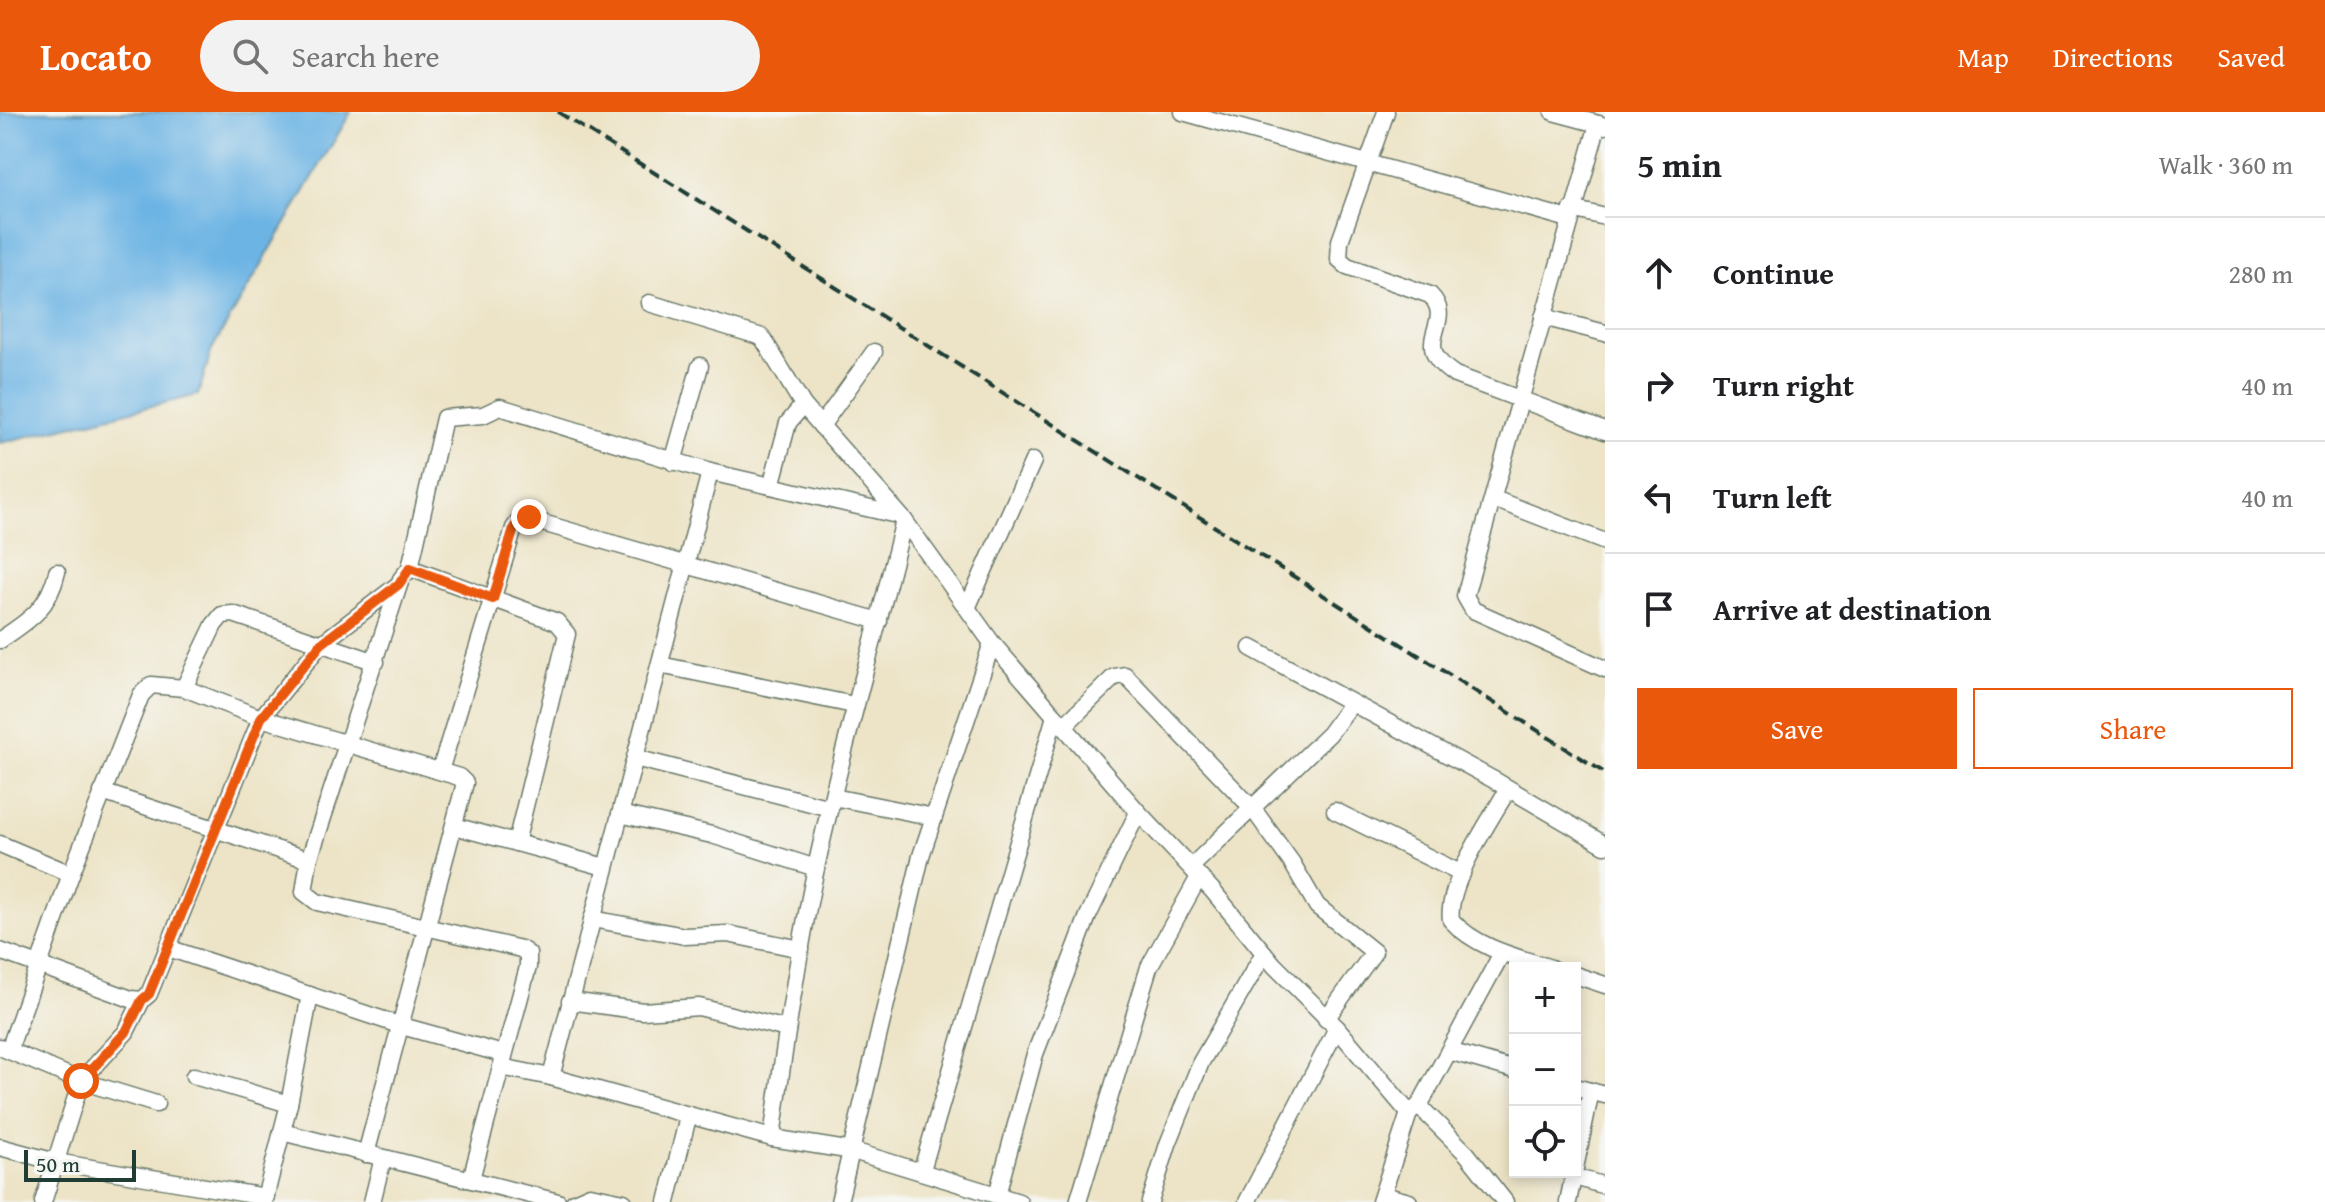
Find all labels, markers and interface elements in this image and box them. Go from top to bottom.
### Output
search box [200,20,760,92]
text: Locato [40,28,152,84]
icon: search [228,34,272,78]
text: Search here [292,34,440,78]
text: Map [1957,36,2009,77]
text: Directions [2053,36,2173,77]
text: Saved [2217,36,2285,77]
text: 5 min [1637,140,1722,189]
text: Walk · 360 m [2159,145,2293,184]
icon: ahead [1637,251,1681,295]
text: Continue [1713,251,1834,295]
text: 280 m [2228,254,2293,293]
icon: right [1637,363,1681,407]
text: Turn right [1713,363,1854,407]
text: 40 m [2241,366,2293,405]
icon: left [1637,475,1681,519]
text: Turn left [1713,475,1832,519]
text: 40 m [2241,478,2293,517]
route end [511,499,547,535]
icon: arrive [1637,587,1681,631]
text: Arrive at destination [1713,587,1991,631]
button: Save [1637,688,1957,769]
button: Share [1973,688,2293,769]
map controls [1509,962,1581,1178]
button: + [1509,962,1581,1034]
button: − [1509,1034,1581,1106]
route start [63,1063,99,1099]
button: locate [1509,1106,1581,1178]
scale bar [24,1146,136,1182]
text: 50 m [36,1148,80,1180]

